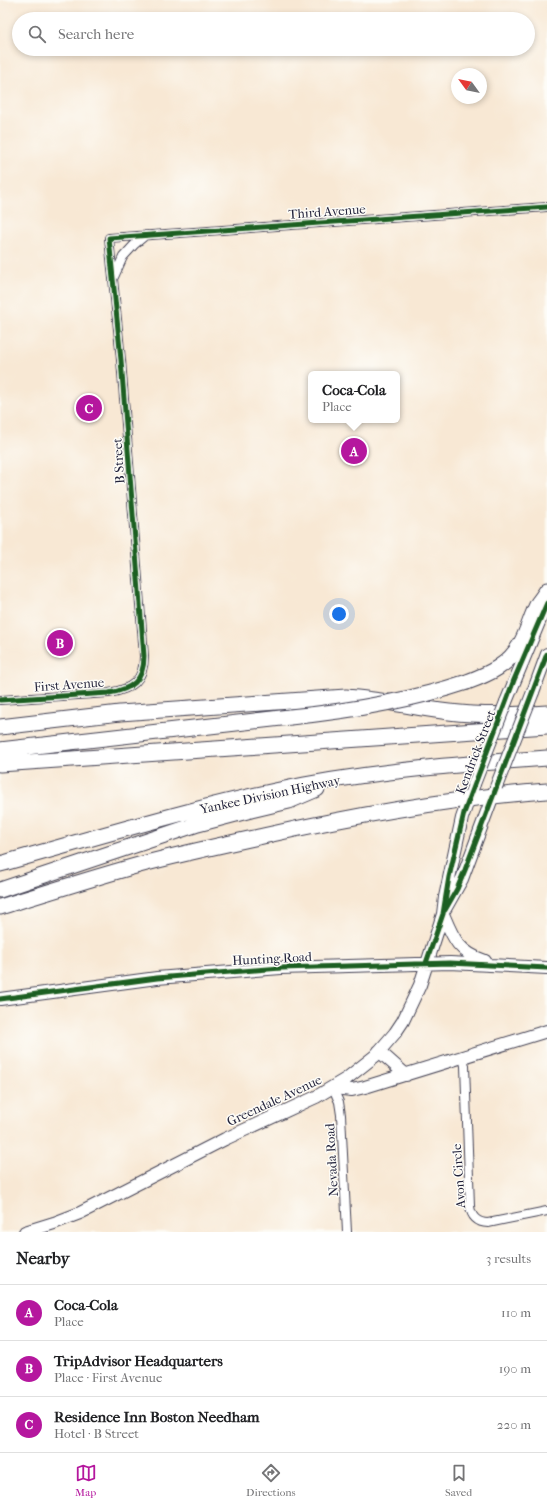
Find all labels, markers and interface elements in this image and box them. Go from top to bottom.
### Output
search box [12,12,535,56]
icon: search [26,23,48,45]
text: Search here [58,25,134,43]
north arrow [451,68,487,104]
street label: Third Avenue [288,201,367,222]
popup [308,371,400,423]
text: Coca-Cola [322,381,386,399]
pin: C [76,393,102,423]
text: Place [322,399,352,414]
pin: A [341,436,367,466]
street label: B Street [109,437,128,484]
your location [329,604,349,624]
pin: B [47,628,73,658]
street label: First Avenue [33,675,105,694]
street label: Kendrick Street [453,708,499,796]
street label: Yankee Division Highway [198,772,343,817]
street label: Hunting Road [232,949,313,968]
street label: Greendale Avenue [224,1072,324,1129]
street label: Nevada Road [322,1122,341,1197]
street label: Avon Circle [449,1143,468,1210]
text: Nearby [16,1248,70,1268]
text: 3 results [486,1251,531,1266]
text: Coca-Cola [54,1296,118,1314]
text: A [25,1305,33,1320]
text: 110 m [501,1305,531,1320]
text: Place [54,1314,84,1329]
text: TripAdvisor Headquarters [54,1352,223,1370]
text: B [25,1361,33,1376]
text: 190 m [499,1361,531,1376]
text: Place · First Avenue [54,1370,162,1385]
text: Residence Inn Boston Needham [54,1408,260,1426]
text: C [25,1417,33,1432]
text: 220 m [497,1417,531,1432]
text: Hotel · B Street [54,1426,139,1441]
tab: Map [75,1462,97,1499]
tab: Directions [246,1462,296,1499]
tab: Saved [445,1462,472,1499]

